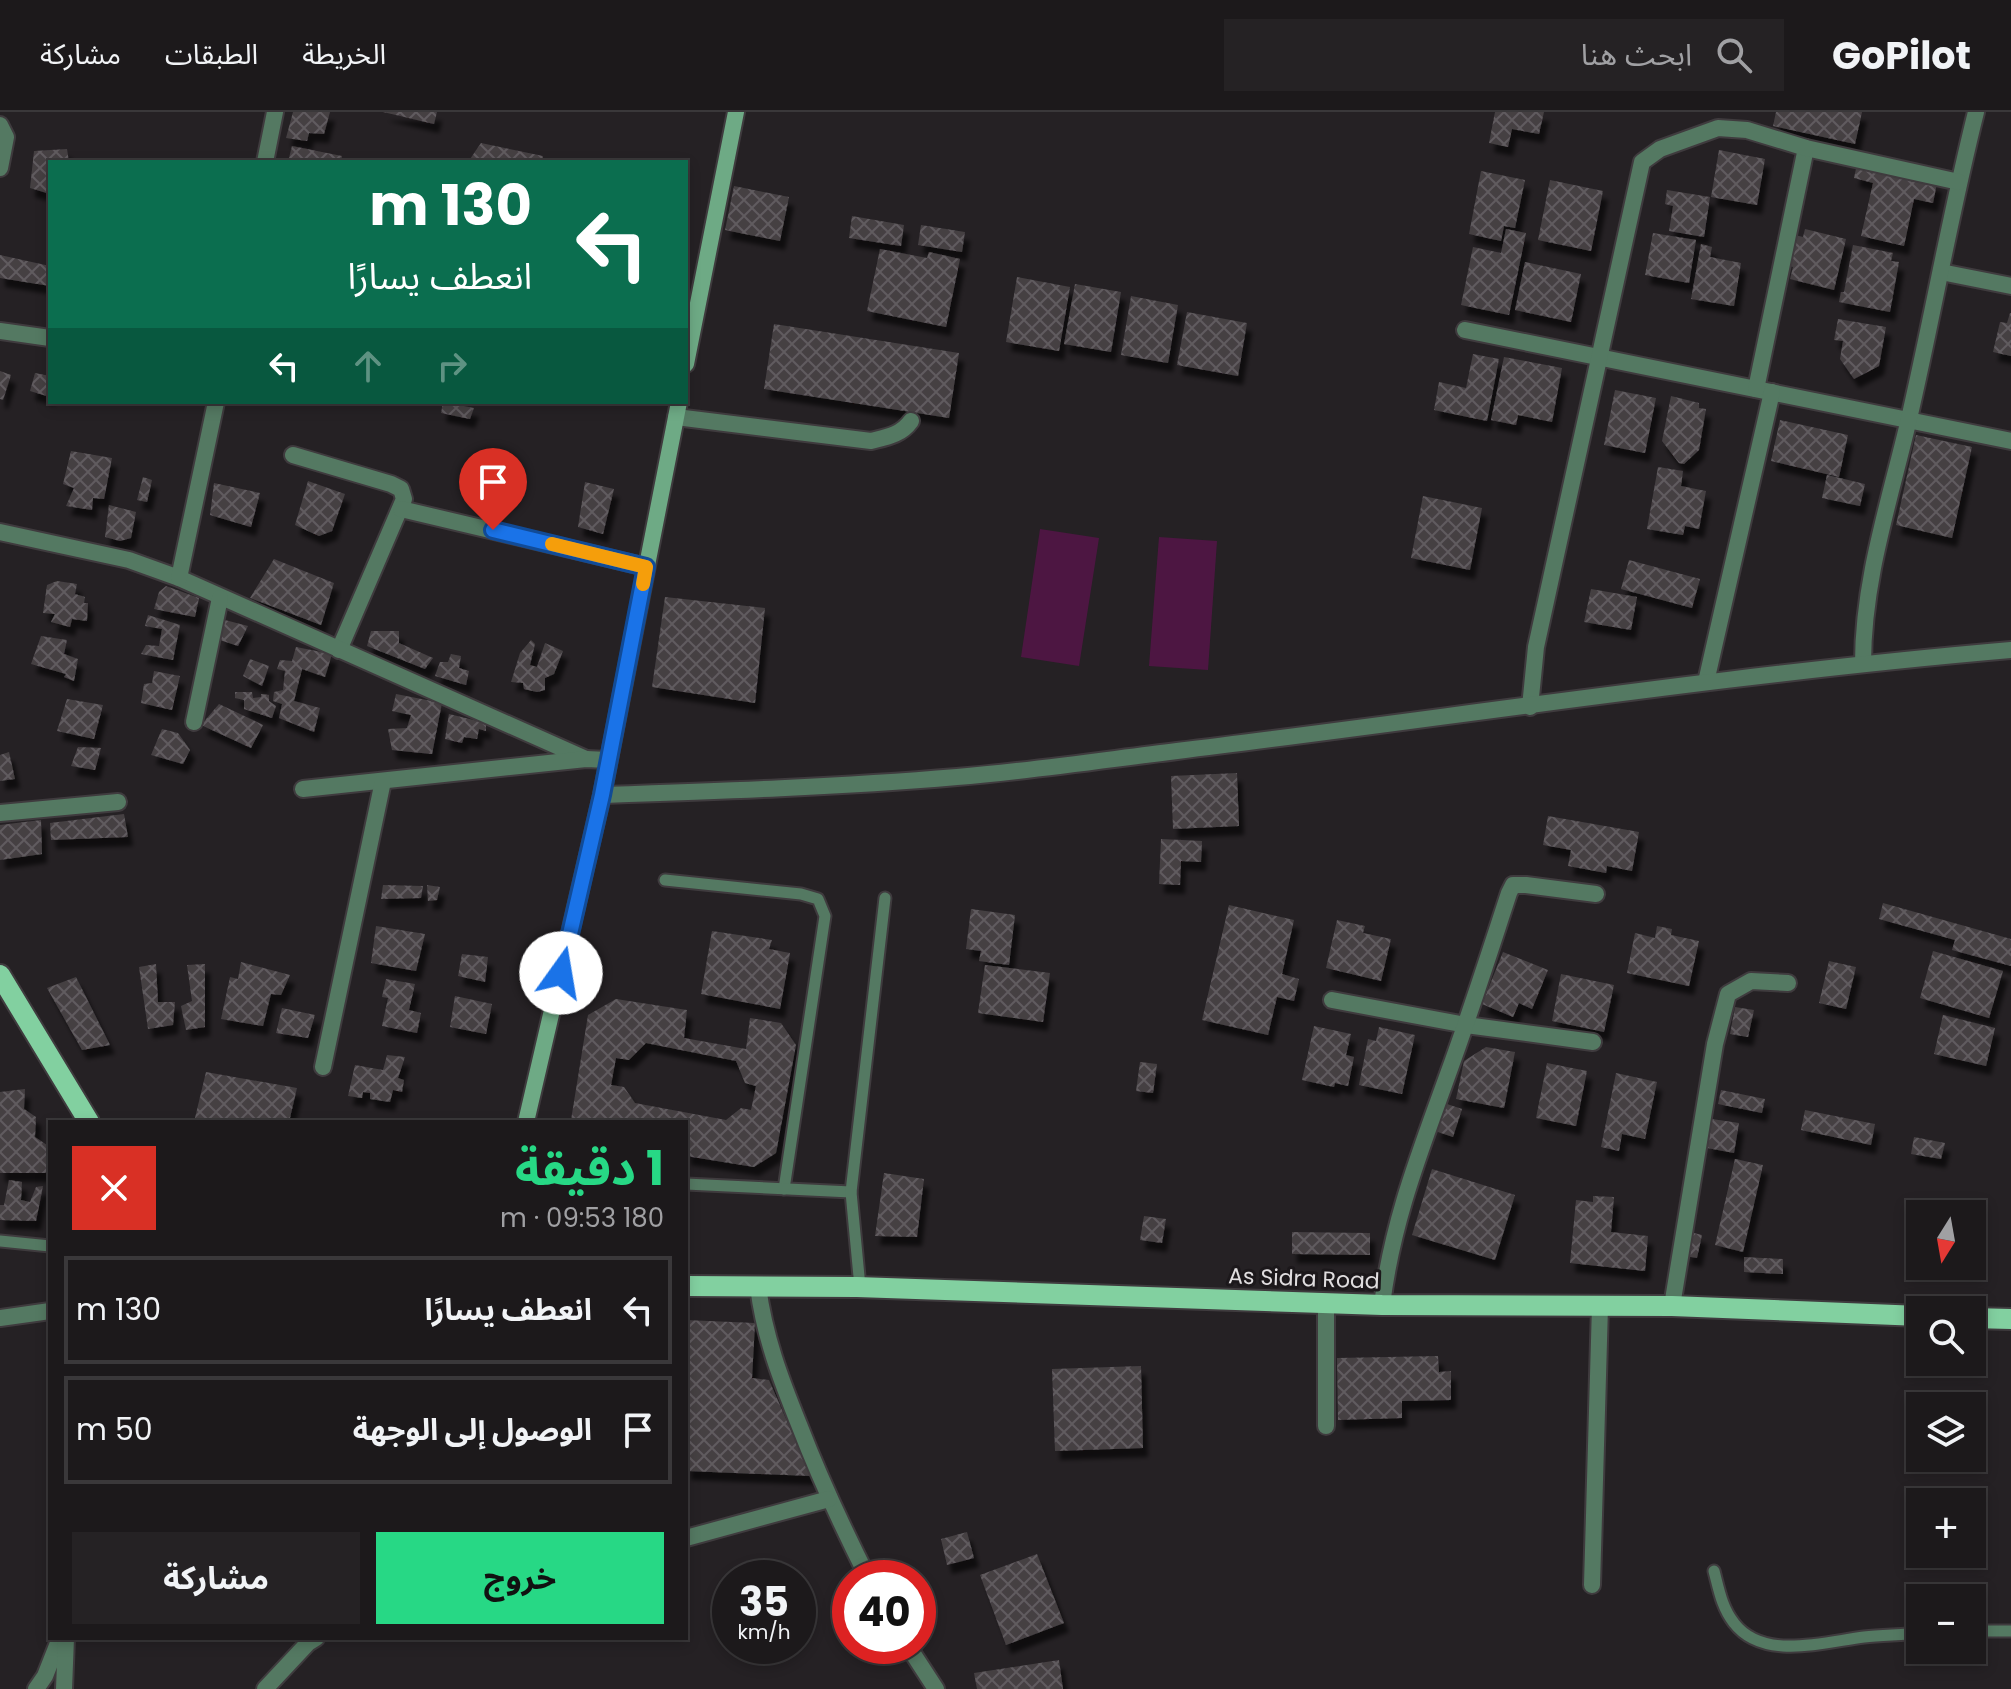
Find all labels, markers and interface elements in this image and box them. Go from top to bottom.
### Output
search box [1224,19,1784,91]
text: GoPilot [1832,29,1971,82]
text: ابحث هنا [1581,33,1692,76]
icon: search [1712,33,1756,77]
text: مشاركة [40,35,121,74]
text: الطبقات [165,35,258,74]
text: الخريطة [302,35,386,74]
text: 130 m [369,166,532,245]
icon: left [560,192,664,296]
text: انعطف يسارًا [348,251,532,302]
icon: left [262,344,306,388]
icon: ahead [346,344,390,388]
icon: right [430,344,474,388]
pin [459,448,527,530]
icon: arrive [471,460,515,504]
position arrow [519,931,603,1015]
text: 1 دقيقة [515,1135,664,1202]
button: close [72,1146,156,1230]
text: 180 m · 09:53 [500,1200,664,1236]
north arrow [1906,1200,1986,1280]
map controls [1906,1200,1986,1664]
street label: As Sidra Road [1228,1260,1380,1297]
text: 130 m [76,1288,161,1331]
text: انعطف يسارًا [424,1288,592,1331]
icon: left [616,1288,660,1332]
button: search [1906,1296,1986,1376]
button: layers [1906,1392,1986,1472]
text: 50 m [76,1408,153,1451]
text: الوصول إلى الوجهة [353,1408,592,1451]
icon: arrive [616,1408,660,1452]
button: + [1906,1488,1986,1568]
button: مشاركة [72,1532,360,1624]
button: خروج [376,1532,664,1624]
speed limit sign: 40 [832,1560,936,1664]
text: 35 [739,1574,789,1630]
button: − [1906,1584,1986,1664]
text: km/h [737,1618,791,1646]

